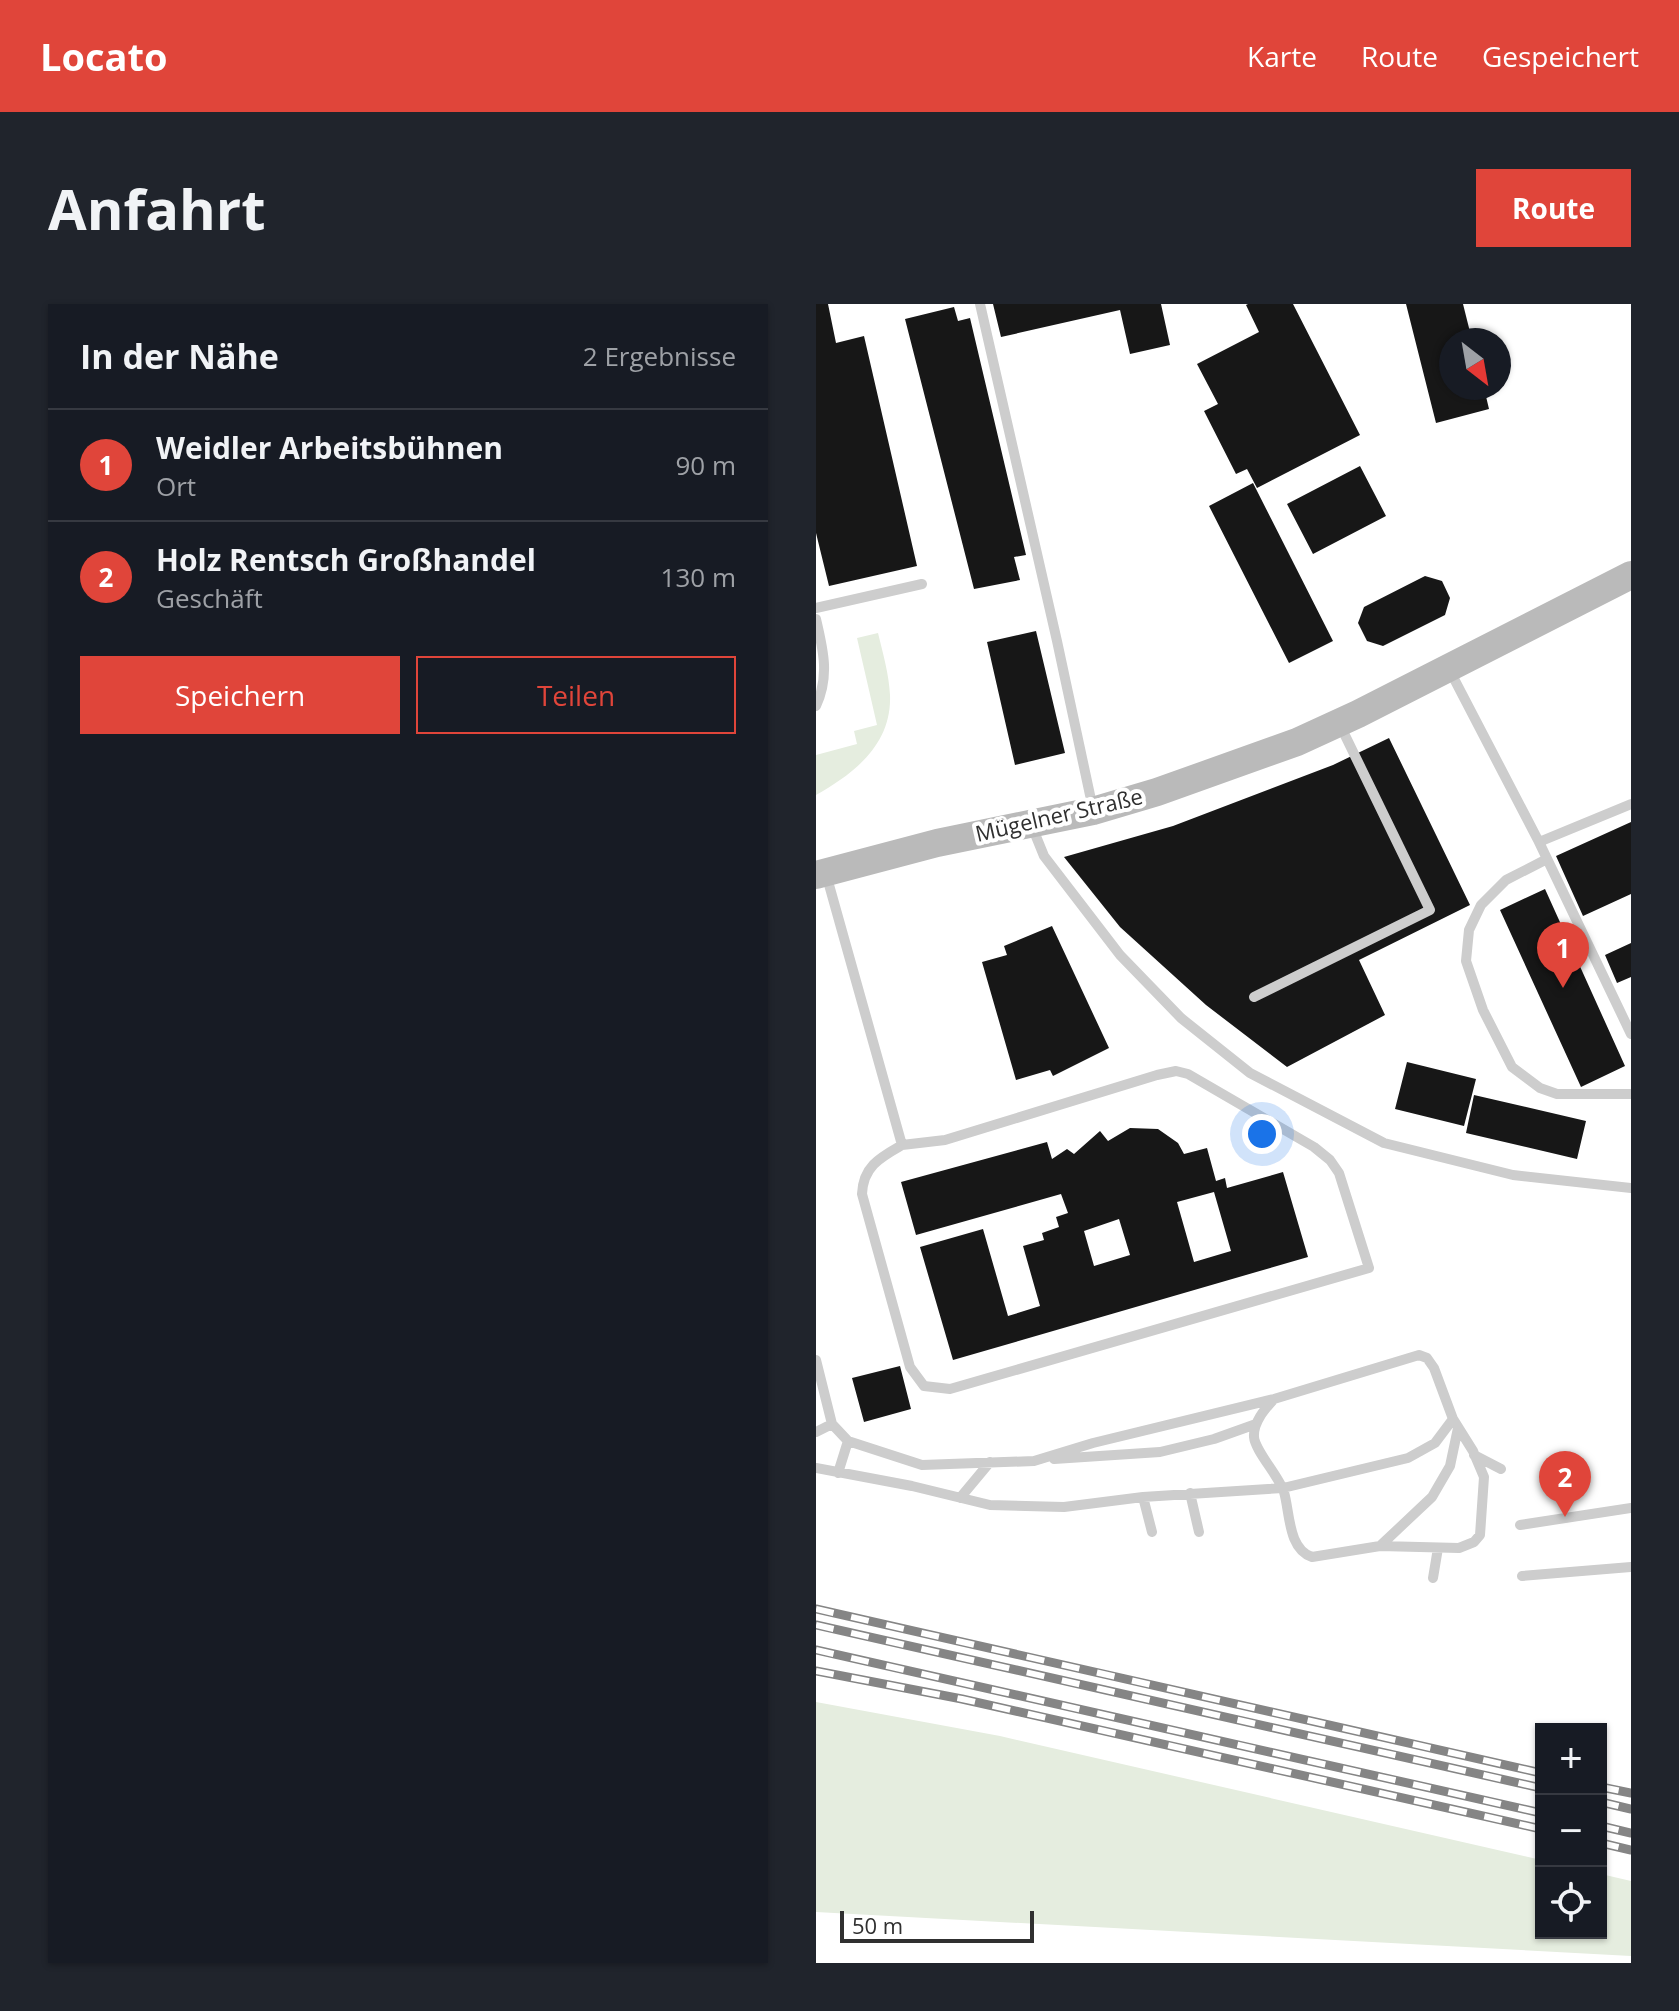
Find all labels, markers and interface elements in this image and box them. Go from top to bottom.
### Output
text: Locato [40,30,168,82]
text: Karte [1247,37,1317,75]
text: Route [1361,37,1438,75]
text: Gespeichert [1482,37,1639,75]
button: Route [1476,169,1631,247]
text: Anfahrt [48,170,266,246]
north arrow [1439,328,1511,400]
text: In der Nähe [80,333,279,379]
text: 2 Ergebnisse [583,338,736,374]
text: Weidler Arbeitsbühnen [156,427,503,468]
text: 1 [99,447,113,483]
text: 90 m [675,447,736,483]
text: Ort [156,468,196,504]
text: Holz Rentsch Großhandel [156,539,536,580]
text: 2 [99,559,113,595]
text: 130 m [661,559,736,595]
text: Geschäft [156,580,263,616]
button: Speichern [80,656,400,734]
button: Teilen [416,656,736,734]
street label: Mügelner Straße [972,780,1145,848]
pin: 1 [1537,922,1589,988]
your location [1242,1114,1282,1154]
pin: 2 [1539,1451,1591,1517]
map controls [1535,1723,1607,1939]
button: + [1535,1723,1607,1795]
button: − [1535,1795,1607,1867]
button: locate [1535,1867,1607,1939]
scale bar [840,1907,1034,1943]
text: 50 m [852,1910,903,1940]

